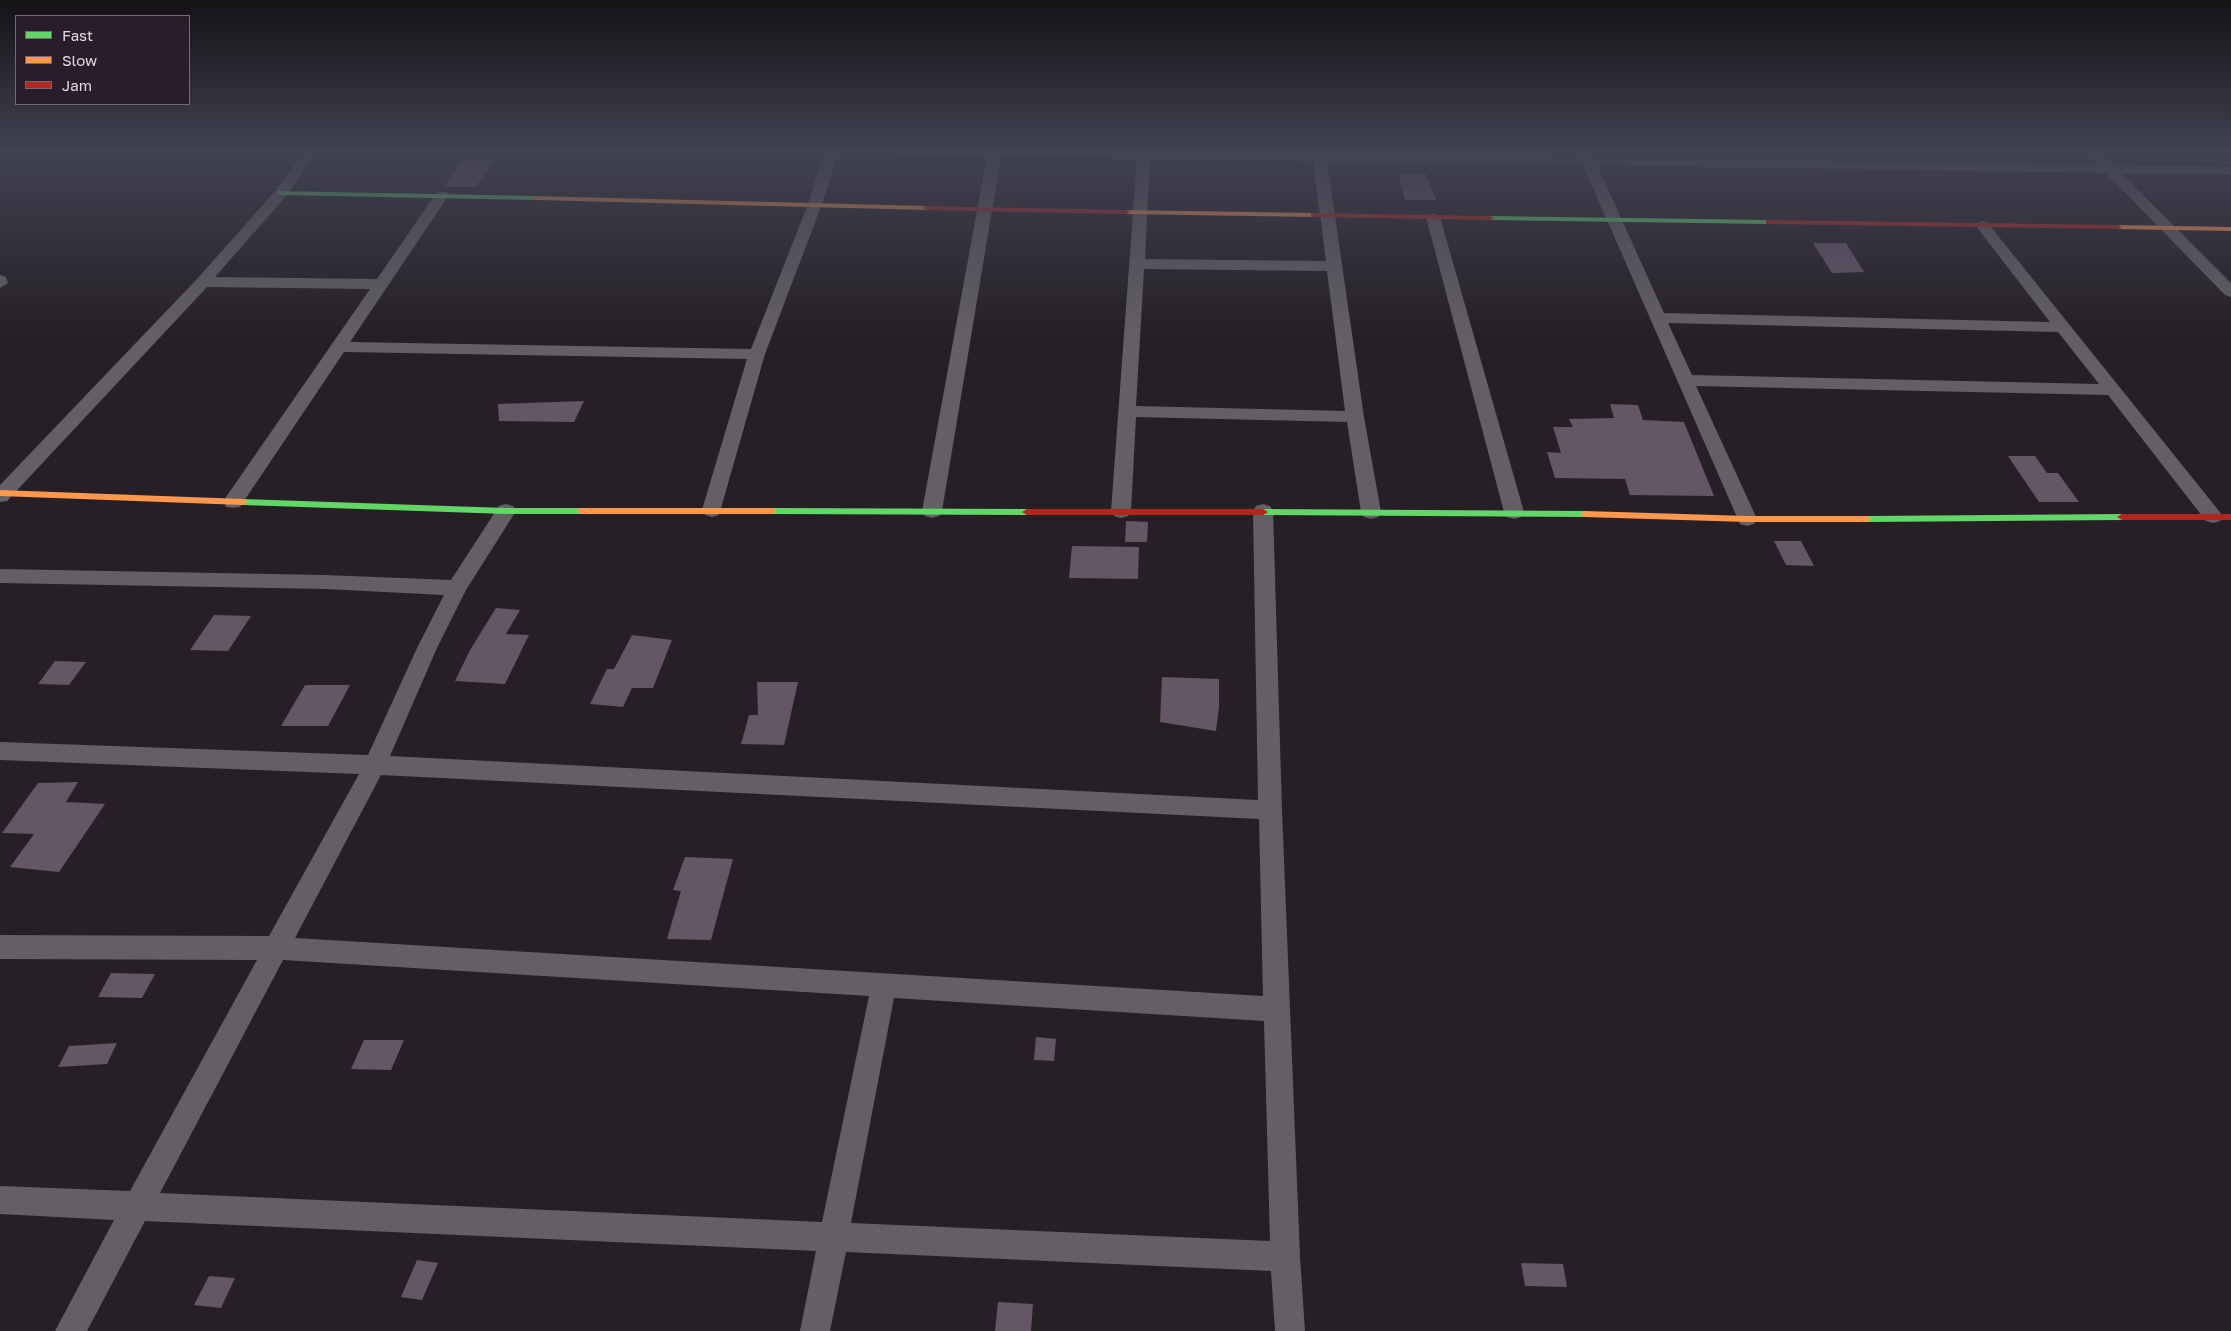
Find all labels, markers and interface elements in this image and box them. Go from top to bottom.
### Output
legend [15,15,190,105]
text: Fast [62,26,93,44]
text: Slow [62,51,97,69]
text: Jam [62,76,92,94]

